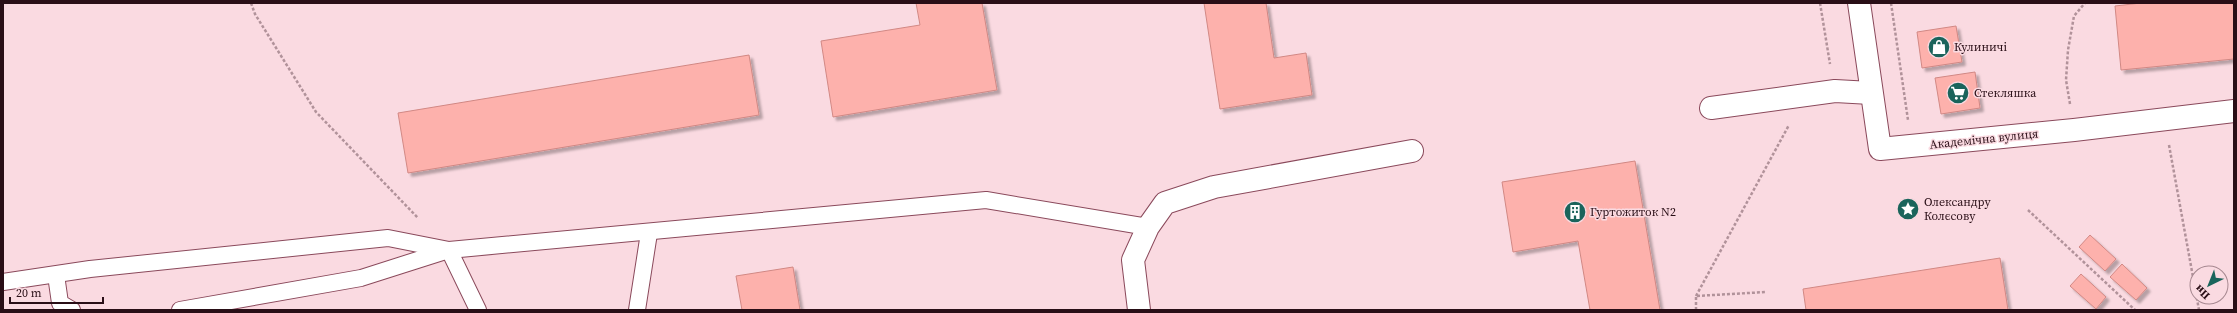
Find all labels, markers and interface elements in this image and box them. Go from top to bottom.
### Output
shop icon: Кулиничі [1926,34,1952,60]
place label: Кулиничі [1954,39,2007,55]
supermarket icon: Стекляшка [1945,80,1971,106]
place label: Стекляшка [1974,85,2037,101]
street label: Академічна вулиця [1929,125,2039,153]
place label: Олександру Колєсову [1924,194,1991,224]
place icon: Олександру Колєсову [1895,196,1921,222]
building icon: Гуртожиток N2 [1562,199,1588,225]
place label: Гуртожиток N2 [1590,204,1676,220]
north arrow [2189,265,2229,305]
scale bar [10,279,103,305]
text: Пн [2192,281,2213,303]
text: 20 m [16,285,42,301]

